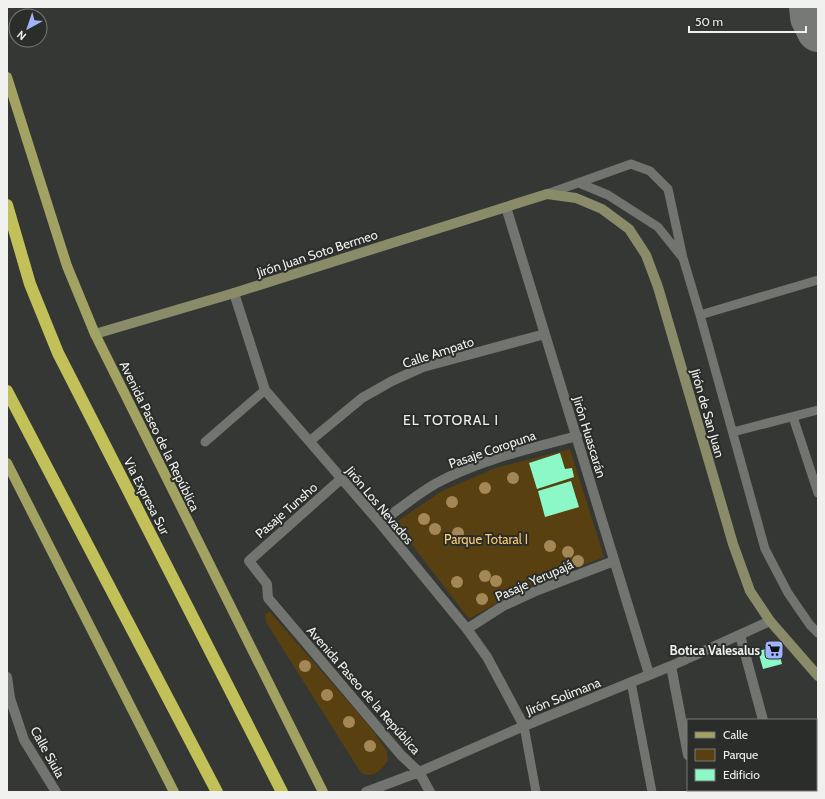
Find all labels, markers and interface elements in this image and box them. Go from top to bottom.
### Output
north arrow [8,8,48,48]
scale bar [689,8,806,34]
text: 50 m [695,14,723,29]
text: N [14,28,29,44]
street label: Jirón Juan Soto Bermeo [253,226,380,280]
street label: Calle Ampato [400,333,476,371]
street label: Avenida Paseo de la República [117,358,204,514]
street label: Jirón de San Juan [687,366,728,459]
street label: Jirón Huascarán [570,393,610,480]
district label: EL TOTORAL I [403,411,499,429]
street label: Pasaje Coropuna [446,426,539,472]
street label: Via Expresa Sur [121,455,174,538]
street label: Jirón Los Nevados [342,462,418,548]
street label: Pasaje Tunsho [252,479,321,542]
park label: Parque Totaral I [444,531,528,547]
street label: Pasaje Yerupajá [492,555,577,605]
street label: Avenida Paseo de la República [304,622,425,758]
supermarket icon: Botica Valesalus [763,639,785,661]
place label: Botica Valesalus [670,642,760,658]
street label: Jirón Solimana [522,674,603,719]
legend [687,719,817,791]
street label: Calle Siula [27,724,69,781]
text: Calle [723,727,748,742]
text: Parque [723,747,758,762]
text: Edificio [723,767,760,782]

